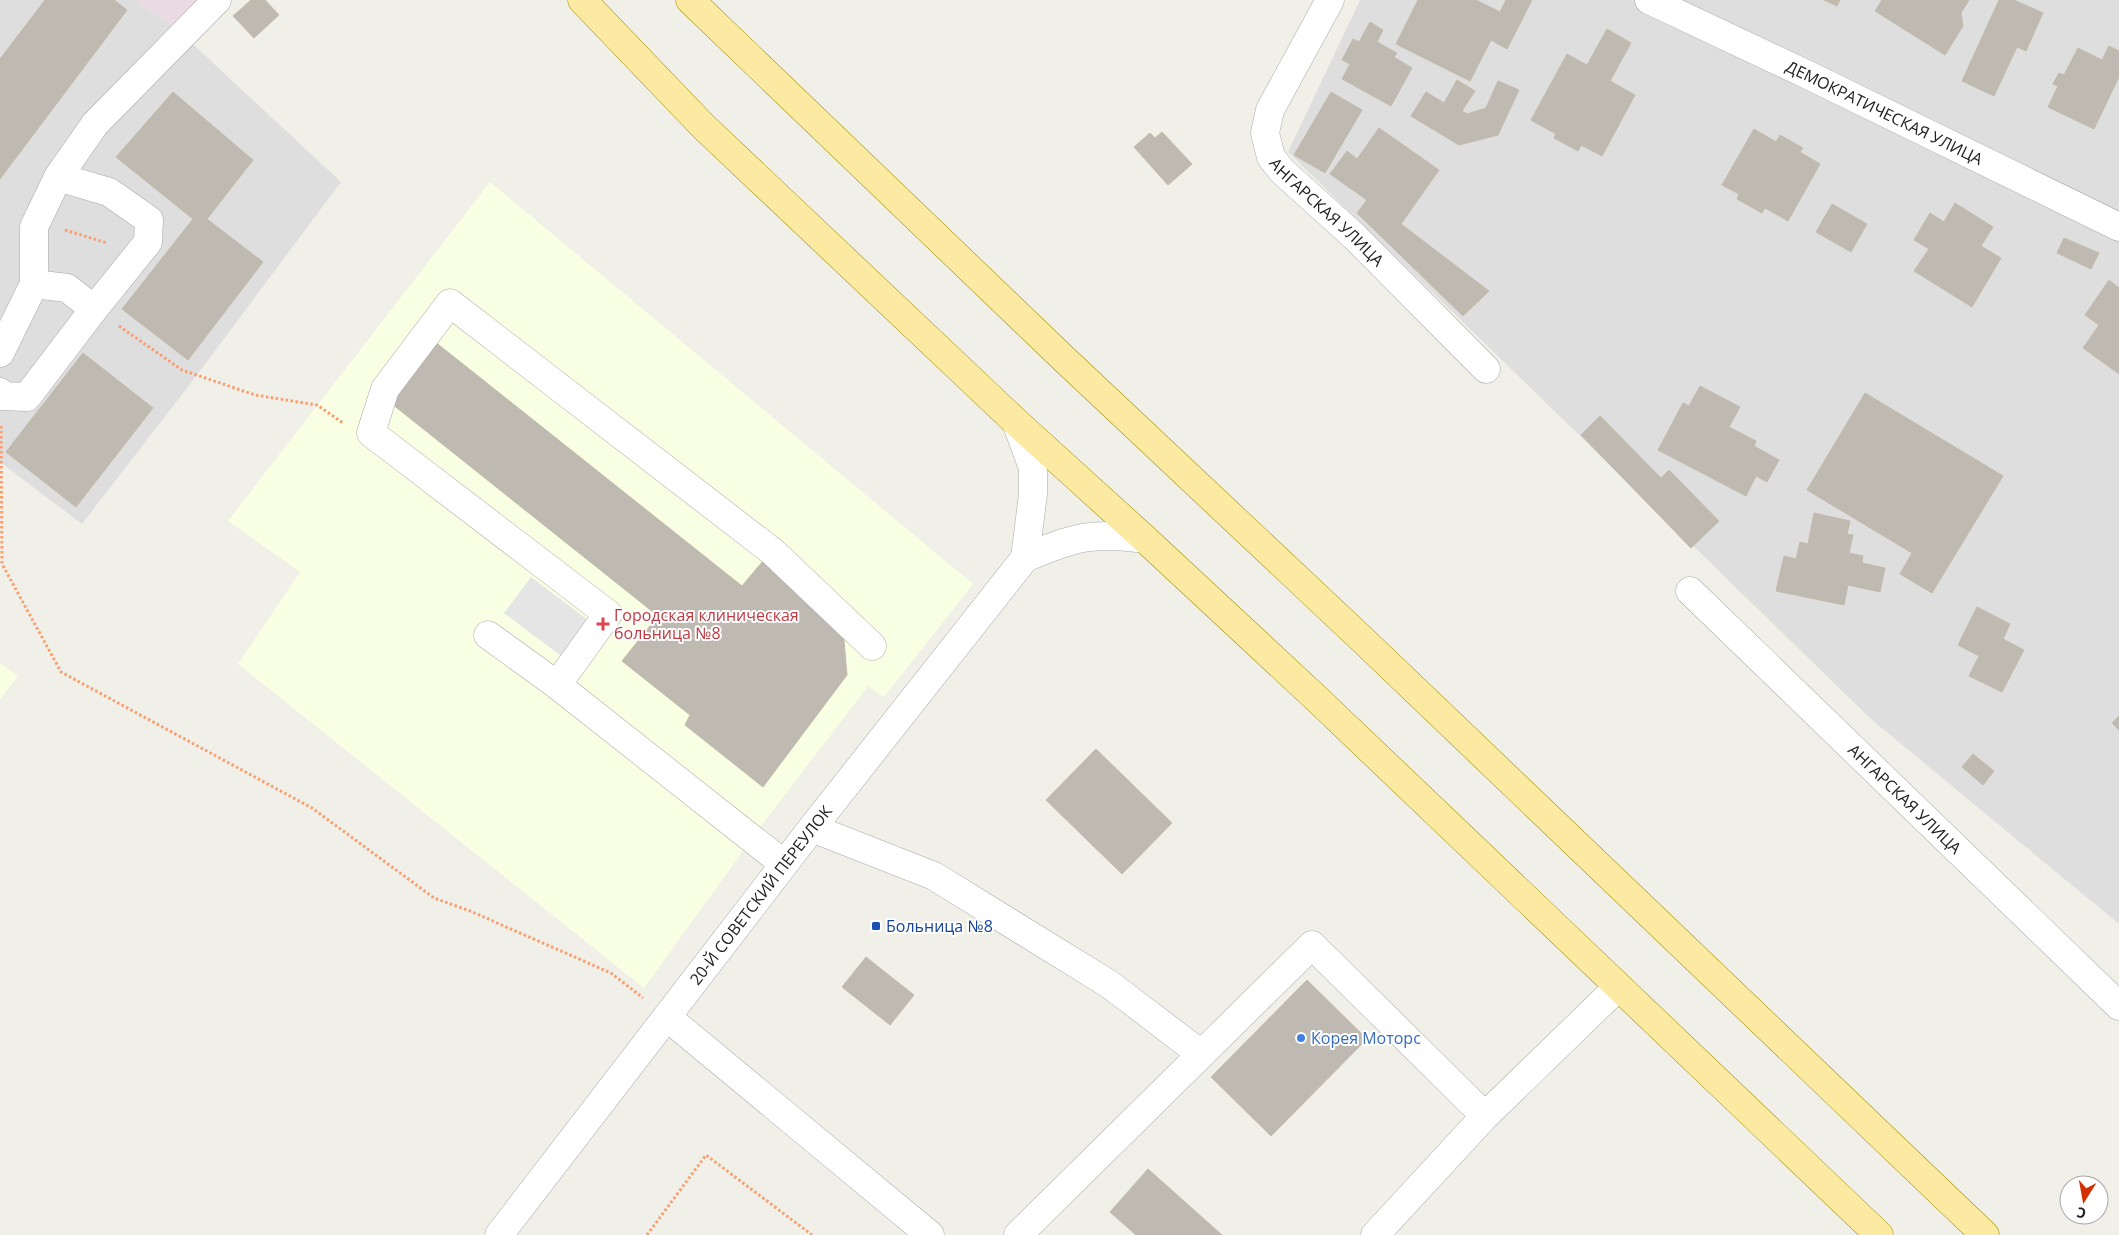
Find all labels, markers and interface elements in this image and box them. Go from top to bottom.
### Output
street label: ДЕМОКРАТИЧЕСКАЯ УЛИЦА [1782,55,1987,170]
street label: АНГАРСКАЯ УЛИЦА [1265,153,1389,272]
place label: Городская клиническая больница №8 [614,604,799,644]
marker: Городская клиническая больница №8 [596,617,610,631]
street label: АНГАРСКАЯ УЛИЦА [1844,739,1967,859]
street label: 20-Й СОВЕТСКИЙ ПЕРЕУЛОК [684,801,837,989]
place label: Больница №8 [886,915,993,937]
marker: Больница №8 [870,920,882,932]
place label: Корея Моторс [1311,1027,1421,1049]
marker: Корея Моторс [1295,1032,1307,1044]
north arrow [2059,1175,2109,1225]
text: С [2075,1203,2088,1223]

